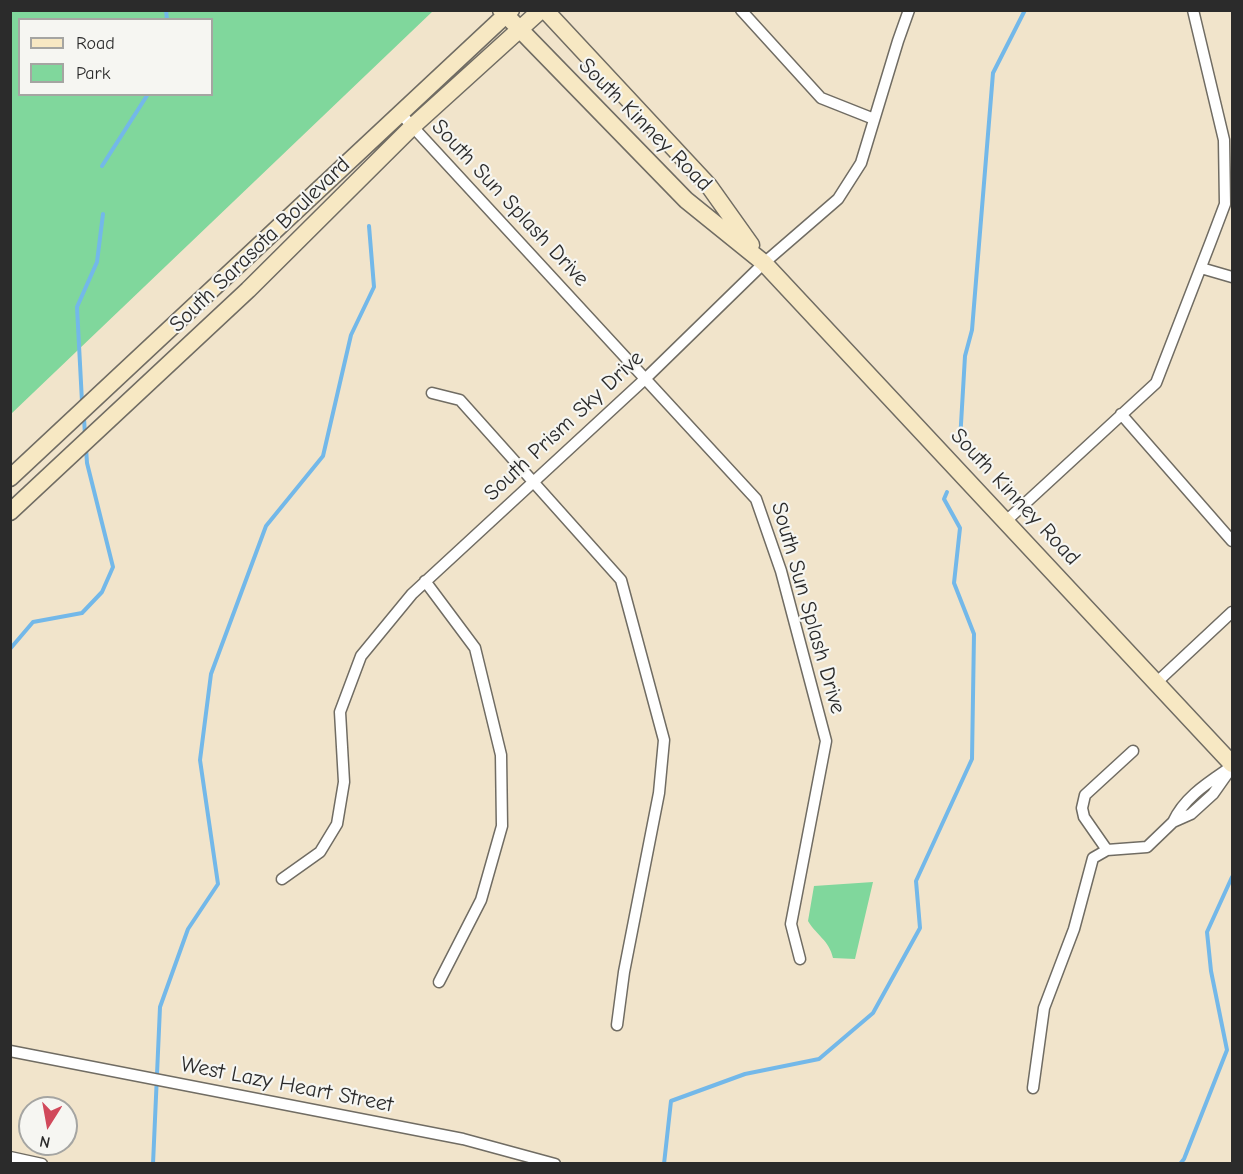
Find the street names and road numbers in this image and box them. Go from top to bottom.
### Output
street label: South Kinney Road [573,53,717,197]
street label: South Sun Splash Drive [426,114,594,292]
street label: South Sarasota Boulevard [164,152,356,338]
street label: South Prism Sky Drive [479,345,649,507]
street label: South Kinney Road [945,423,1085,571]
street label: South Sun Splash Drive [765,499,851,717]
street label: West Lazy Heart Street [179,1051,395,1119]

